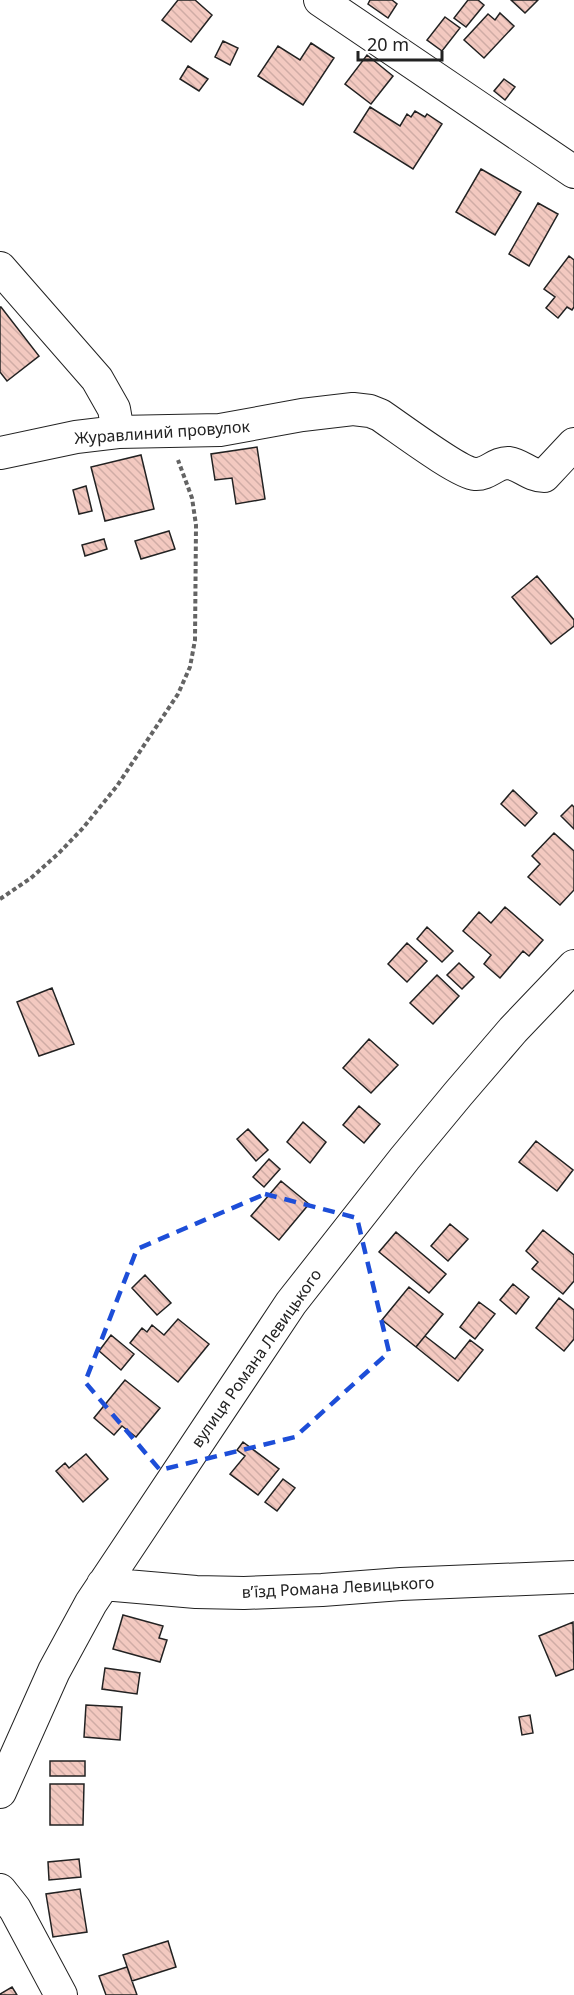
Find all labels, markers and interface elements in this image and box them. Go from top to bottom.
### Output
scale bar [358,24,442,62]
text: 20 m [367,32,409,56]
street label: Журавлиний провулок [74,415,251,449]
street label: вулиця Романа Левицького [186,1264,326,1452]
street label: в’їзд Романа Левицького [241,1571,435,1603]

